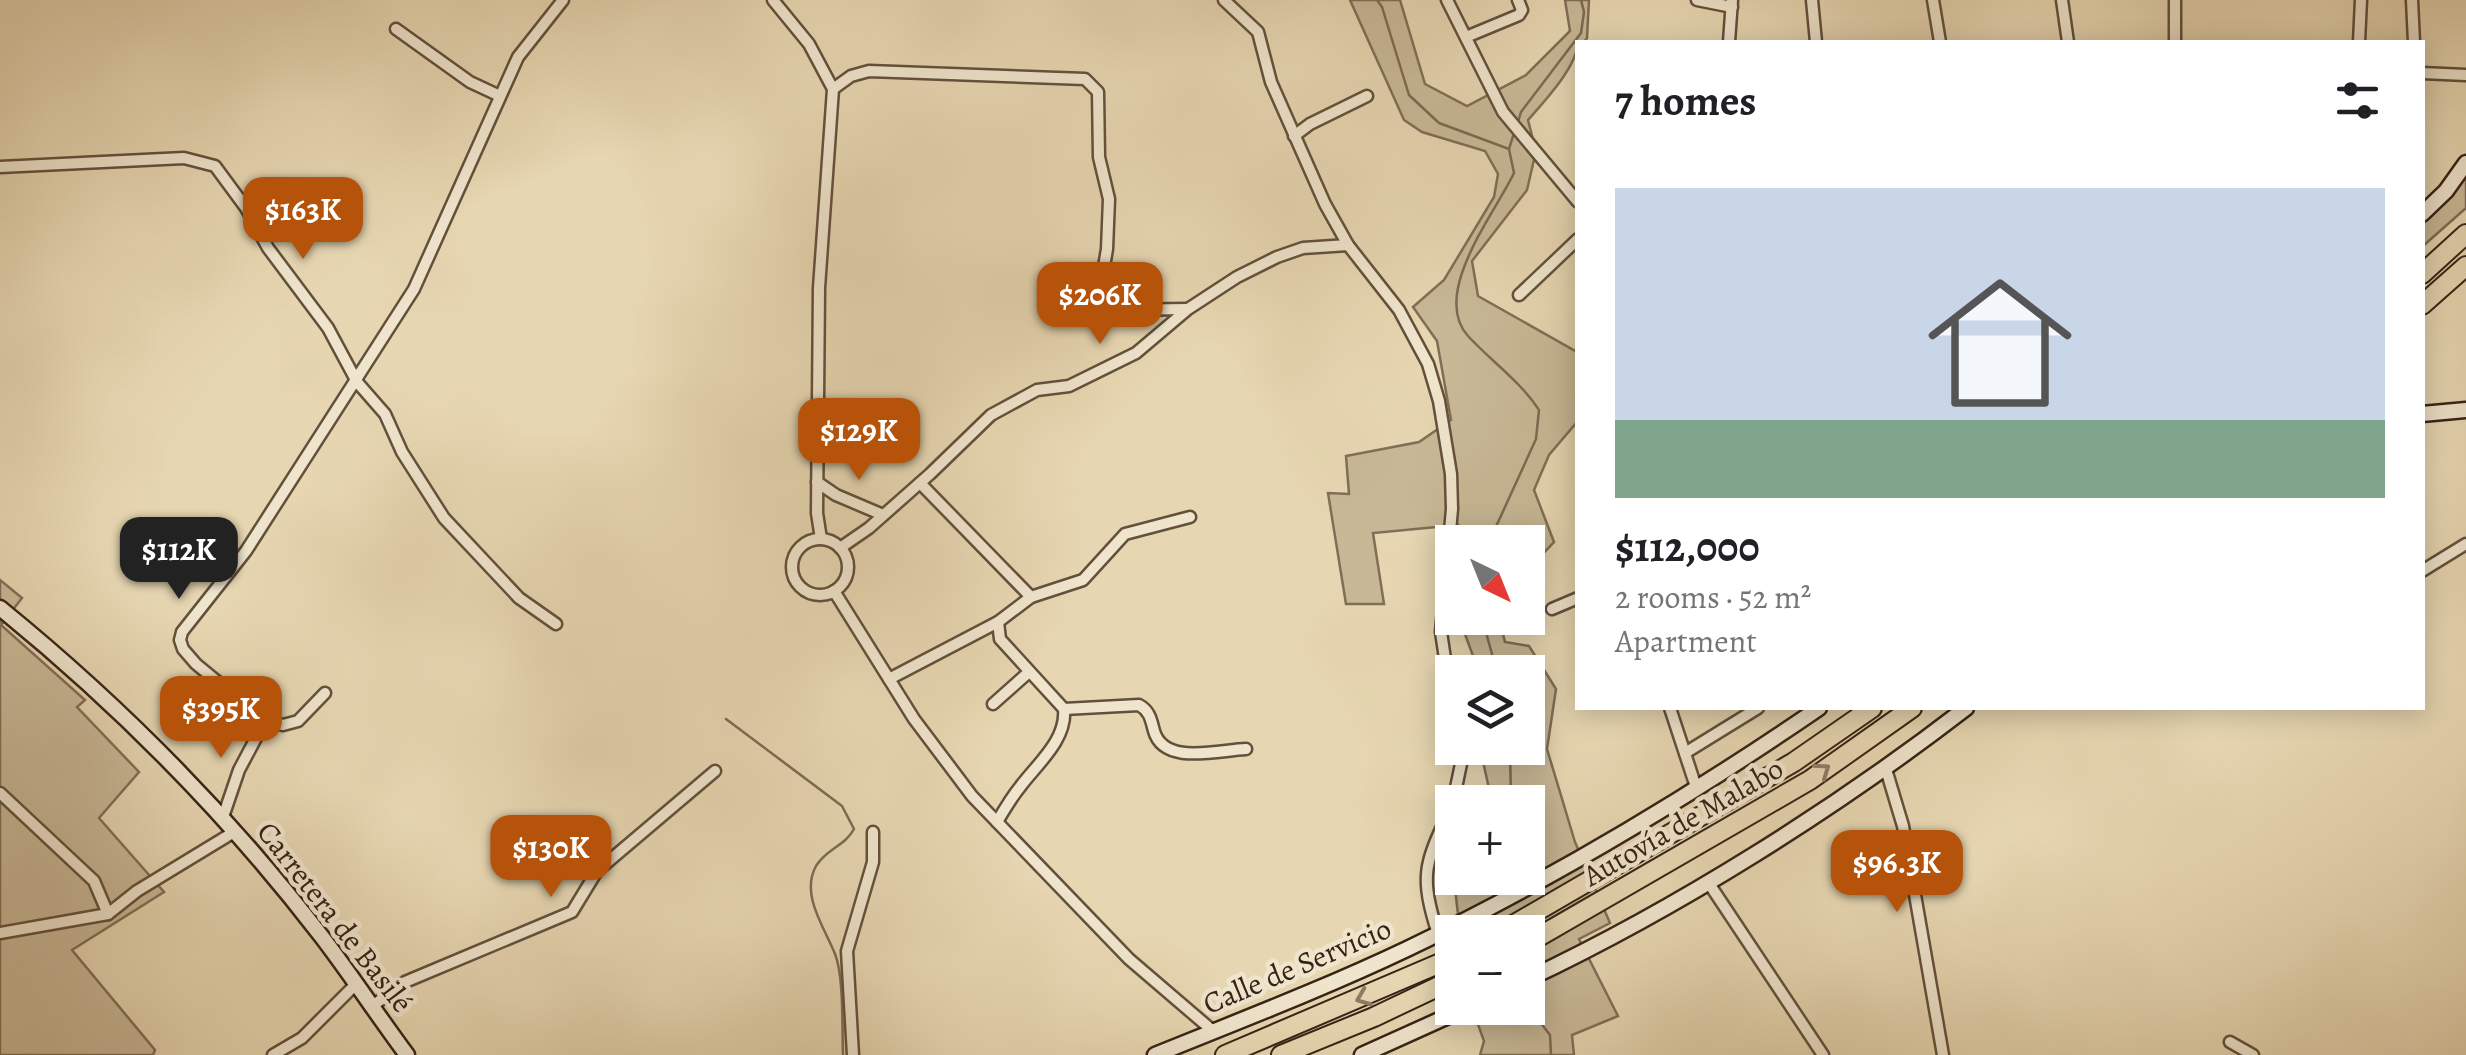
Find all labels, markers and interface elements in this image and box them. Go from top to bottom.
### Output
text: 7 homes [1615,72,1756,129]
icon: filters [2330,73,2385,128]
pin: $163K [233,177,373,262]
text: $163K [265,187,341,231]
icon: home [1910,253,2090,433]
pin: $206K [1030,262,1170,347]
text: $206K [1059,272,1141,316]
pin: $129K [789,398,929,483]
text: $129K [820,408,898,452]
pin: $112K [109,517,249,602]
text: $112,000 [1615,518,1760,575]
north arrow [1435,525,1545,635]
map controls [1435,525,1545,1025]
text: $112K [142,527,216,571]
text: 2 rooms · 52 m² [1615,575,1811,619]
text: Apartment [1615,619,1757,663]
button: layers [1435,655,1545,765]
pin: $395K [151,676,291,761]
text: $395K [182,686,260,730]
street label: Autovía de Malabo [1575,748,1791,896]
one-way arrow [1812,764,1830,782]
button: + [1435,785,1545,895]
street label: Carretera de Basilé [248,813,422,1021]
pin: $130K [481,815,621,900]
text: $130K [512,825,590,869]
pin: $96.3K [1816,830,1978,915]
text: $96.3K [1853,840,1941,884]
street label: Calle de Servicio [1197,908,1397,1024]
button: − [1435,915,1545,1025]
one-way arrow [1356,986,1374,1006]

